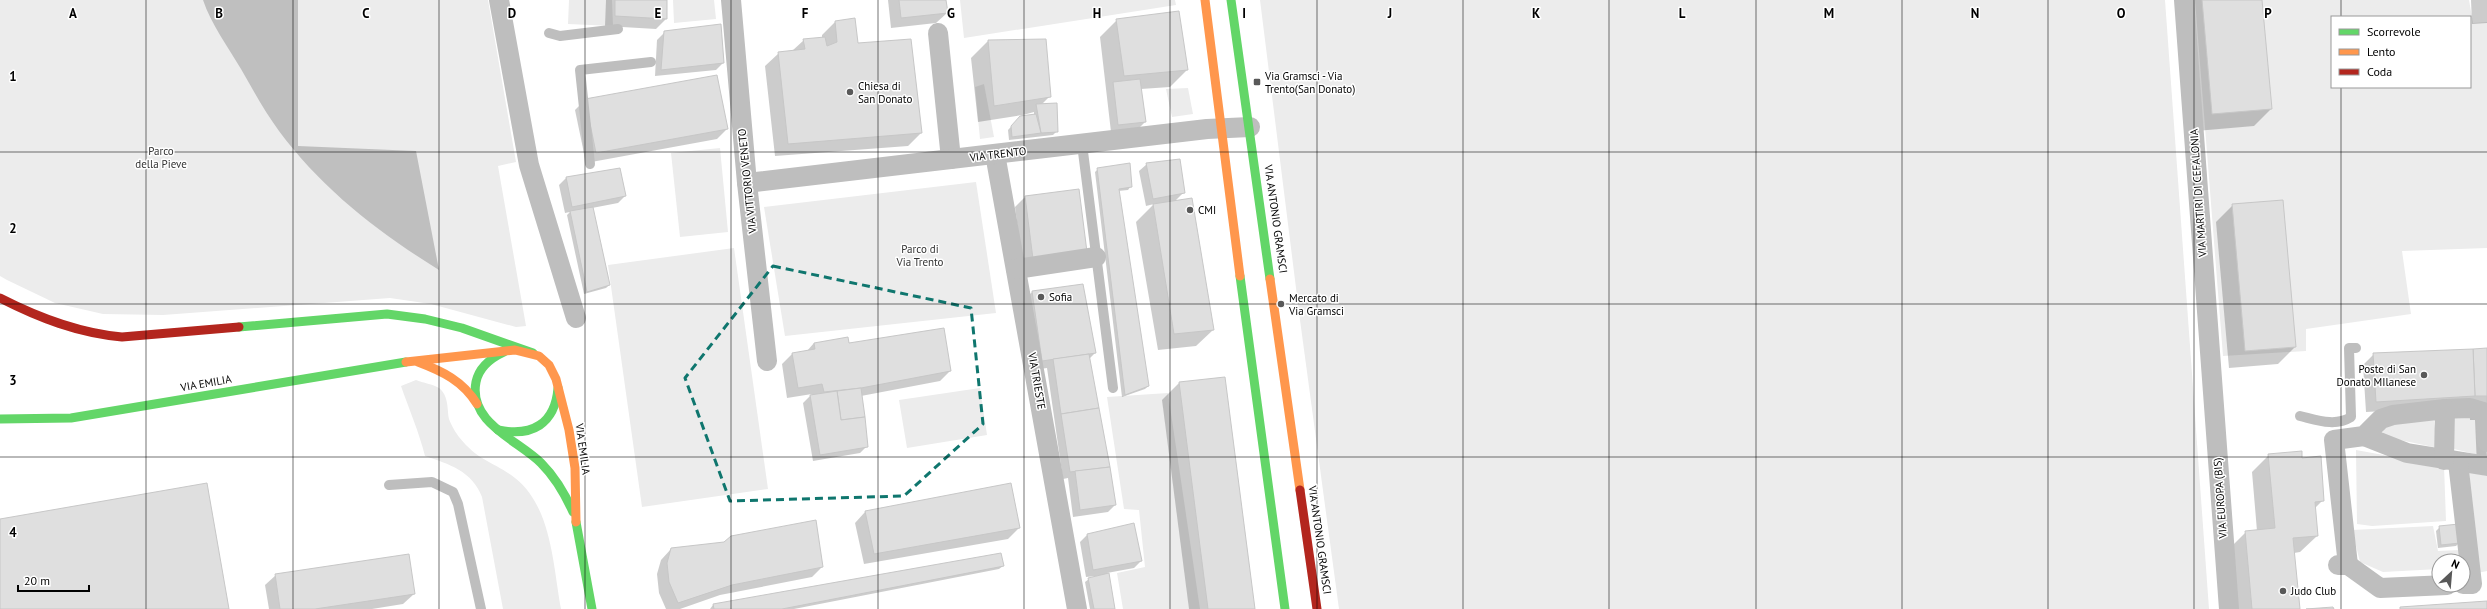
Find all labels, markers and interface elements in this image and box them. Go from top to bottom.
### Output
text: A [69,5,77,22]
text: B [215,5,223,22]
text: C [362,5,370,22]
text: D [508,5,516,22]
text: E [655,5,662,22]
text: F [802,5,809,22]
text: G [947,5,955,22]
text: H [1093,5,1101,22]
text: I [1242,5,1246,22]
text: J [1387,5,1392,22]
text: K [1532,5,1540,22]
text: L [1679,5,1686,22]
text: M [1824,5,1834,22]
text: N [1971,5,1979,22]
text: O [2117,5,2126,22]
text: P [2264,5,2272,22]
legend [2331,16,2471,88]
text: Scorrevole [2367,24,2421,39]
text: Lento [2367,44,2396,59]
text: Coda [2367,64,2392,79]
text: 1 [9,68,17,85]
place label: Via Gramsci - Via Trento(San Donato) [1264,69,1355,96]
marker: Via Gramsci - Via Trento(San Donato) [1252,77,1262,87]
place label: Chiesa di San Donato [858,79,912,106]
marker: Chiesa di San Donato [845,87,855,97]
street label: VIA VITTORIO VENETO [735,128,760,235]
street label: VIA MARTIRI DI CEFALONIA [2186,128,2210,259]
park label: Parco della Pieve [135,144,187,171]
street label: VIA TRENTO [968,144,1027,165]
street label: VIA ANTONIO GRAMSCI [1261,163,1291,274]
place label: CMI [1198,203,1216,217]
marker: CMI [1185,205,1195,215]
text: 2 [9,220,17,237]
park label: Parco di Via Trento [895,242,944,269]
place label: Sofia [1049,290,1072,304]
place label: Mercato di Via Gramsci [1288,291,1344,318]
marker: Sofia [1036,292,1046,302]
marker: Mercato di Via Gramsci [1276,299,1286,309]
street label: VIA TRIESTE [1025,350,1049,411]
place label: Poste di San Donato MIlanese [2337,362,2416,389]
marker: Poste di San Donato MIlanese [2419,370,2429,380]
text: 3 [9,372,17,389]
street label: VIA EMILIA [178,372,233,395]
street label: VIA EMILIA [572,422,594,476]
street label: VIA EUROPA (BIS) [2210,457,2230,540]
street label: VIA ANTONIO GRAMSCI [1305,484,1335,595]
text: 4 [9,524,17,541]
north arrow [2431,553,2471,593]
text: N [2449,556,2462,572]
scale bar [18,567,89,593]
text: 20 m [24,573,50,588]
place label: Judo Club [2290,584,2336,598]
marker: Judo Club [2278,586,2288,596]

